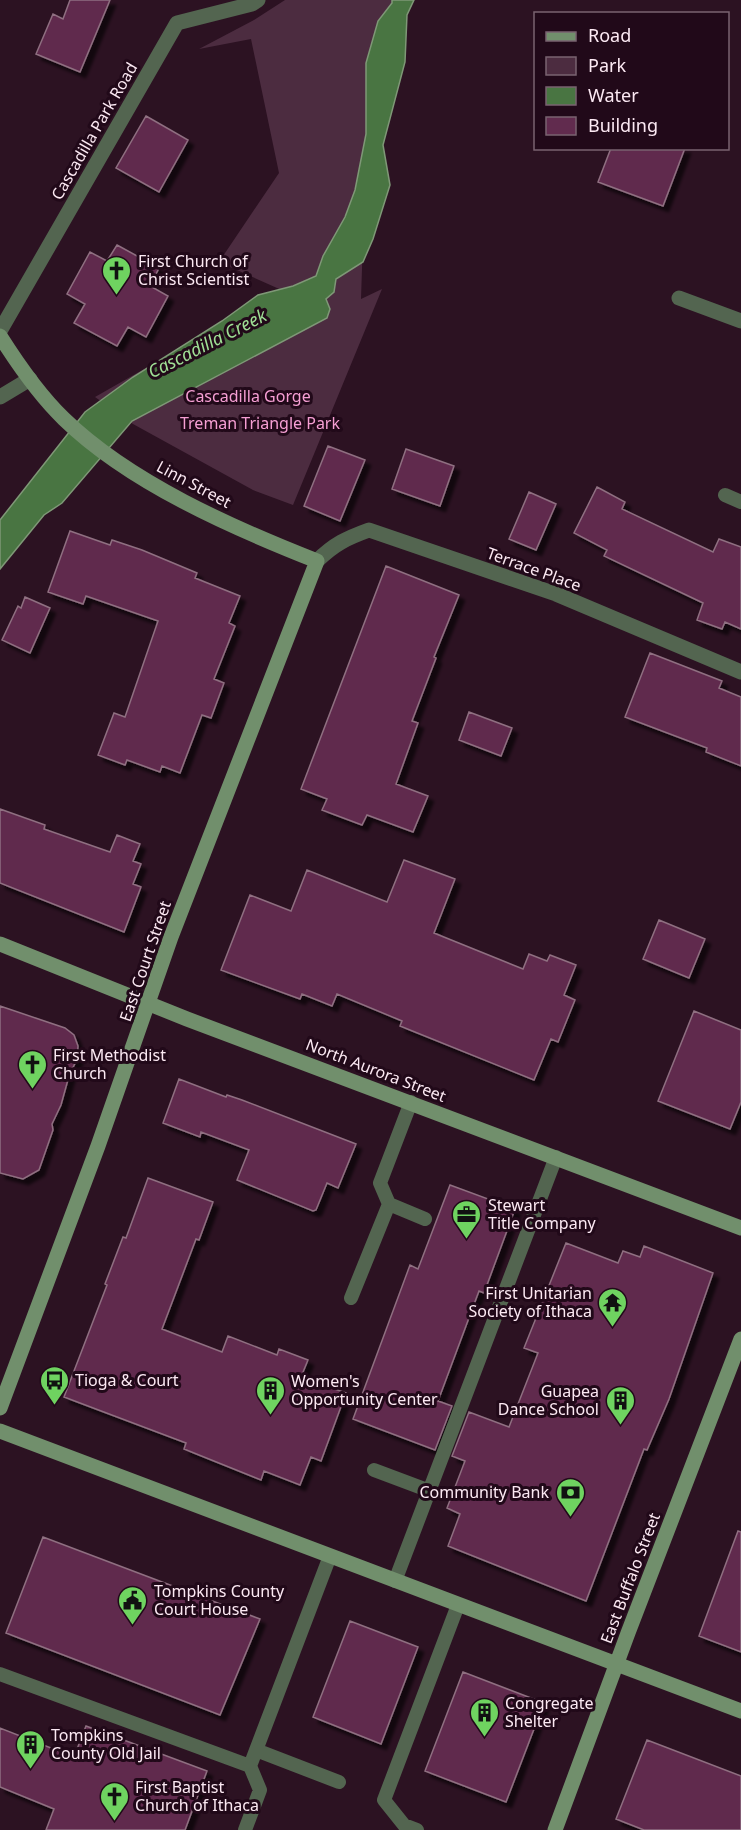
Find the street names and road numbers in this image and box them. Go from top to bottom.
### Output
street label: Cascadilla Park Road [46,58,142,204]
street label: Linn Street [153,455,235,513]
street label: Terrace Place [484,542,584,596]
street label: East Court Street [114,897,176,1024]
street label: North Aurora Street [303,1033,449,1107]
street label: East Buffalo Street [595,1509,665,1647]

